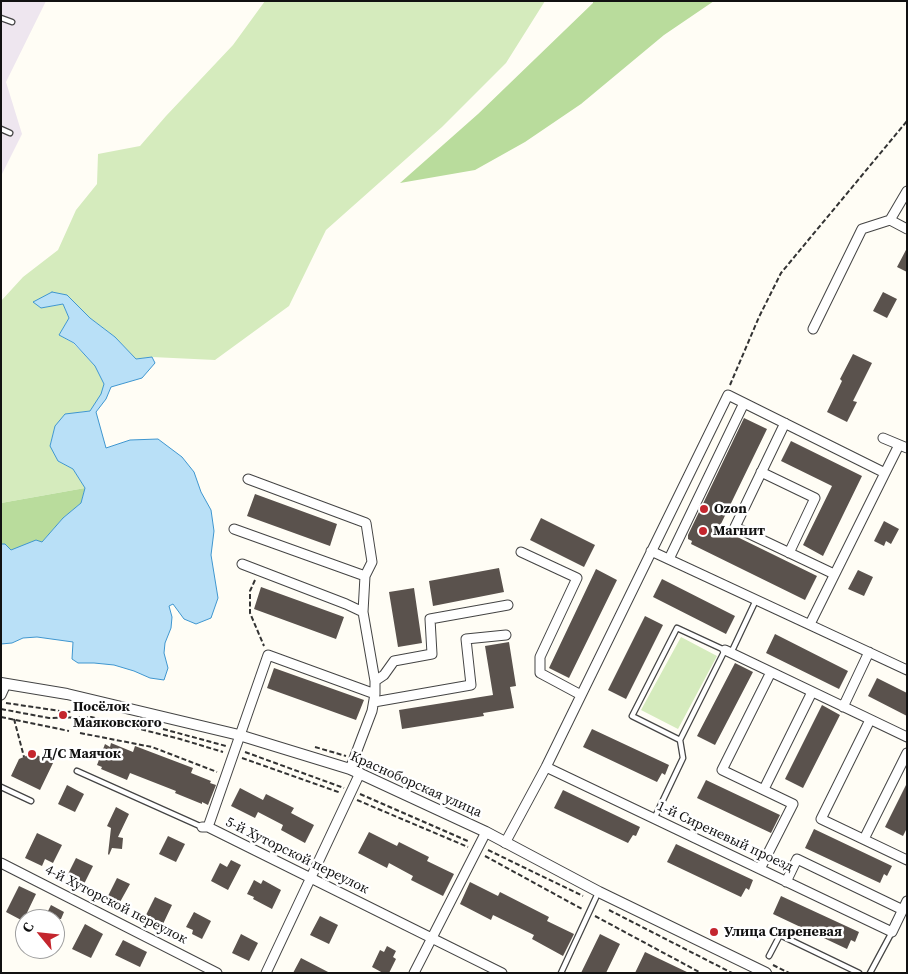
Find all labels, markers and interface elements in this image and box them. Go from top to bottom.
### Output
place label: Ozon [714,501,747,517]
marker: Ozon [698,503,710,515]
place label: Магнит [713,523,765,539]
marker: Магнит [697,525,709,537]
place label: Посёлок Маяковского [73,699,162,732]
marker: Посёлок Маяковского [57,709,69,721]
place label: Д/С Маячок [42,746,121,762]
marker: Д/С Маячок [26,748,38,760]
street label: Красноборская улица [348,748,484,822]
street label: 1-й Сиреневый проезд [654,798,796,876]
street label: 5-й Хуторской переулок [223,814,371,898]
street label: 4-й Хуторской переулок [42,862,190,948]
north arrow [15,909,65,959]
text: С [17,919,39,936]
place label: Улица Сиреневая [724,924,842,940]
marker: Улица Сиреневая [708,926,720,938]

